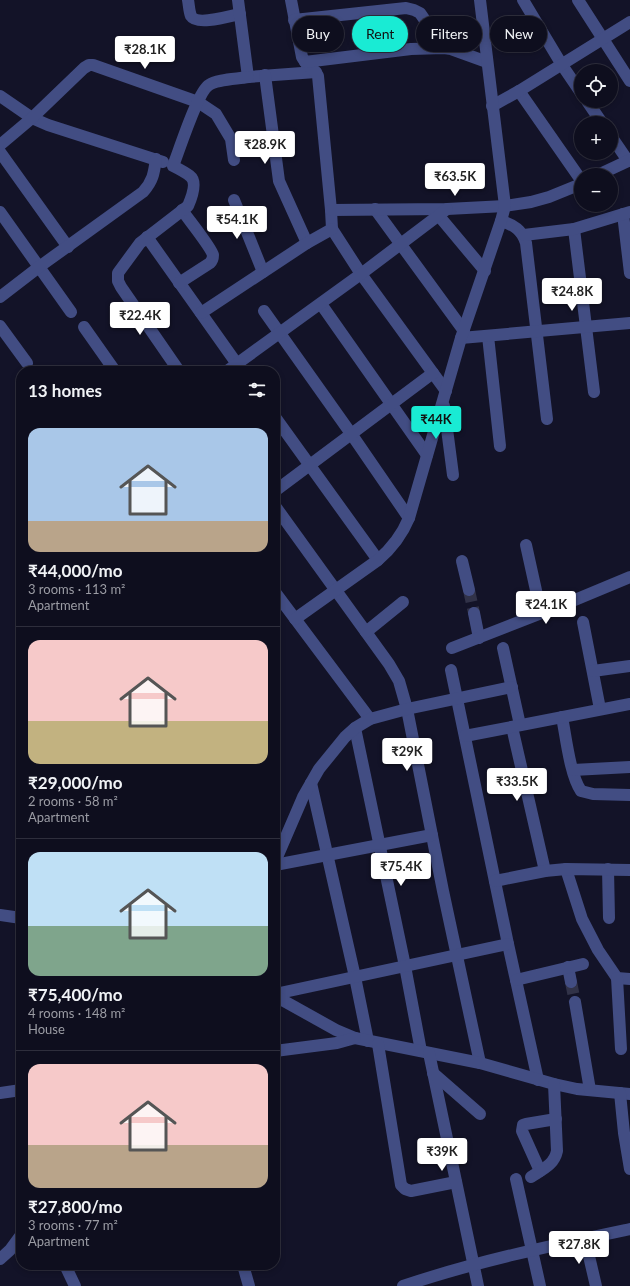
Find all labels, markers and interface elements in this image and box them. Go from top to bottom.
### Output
chip: Buy [292,16,344,52]
chip: Rent [352,16,408,52]
chip: Filters [416,16,482,52]
chip: New [490,16,547,52]
pin: ₹28.1K [112,36,178,70]
text: ₹28.1K [124,41,166,57]
map controls [574,64,618,212]
button: locate [574,64,618,108]
button: + [574,116,618,160]
pin: ₹28.9K [232,131,298,165]
text: ₹28.9K [244,136,286,152]
pin: ₹63.5K [422,163,488,197]
text: ₹63.5K [434,168,476,184]
button: − [574,168,618,212]
pin: ₹54.1K [204,206,270,240]
text: ₹54.1K [216,211,258,227]
pin: ₹24.8K [539,278,605,312]
text: ₹24.8K [551,283,593,299]
pin: ₹22.4K [107,302,173,336]
text: ₹22.4K [119,307,161,323]
icon: filters [246,379,268,401]
text: 13 homes [28,380,102,401]
pin: ₹44K [412,406,460,440]
text: ₹44K [420,411,452,427]
icon: home [112,454,184,526]
text: ₹44,000/mo [28,560,123,581]
text: 3 rooms · 113 m² [28,581,125,597]
pin: ₹24.1K [513,591,579,625]
text: ₹24.1K [525,596,567,612]
text: Apartment [28,597,89,613]
icon: home [112,666,184,738]
pin: ₹29K [383,738,431,772]
text: ₹29K [391,743,423,759]
pin: ₹33.5K [484,768,550,802]
text: ₹29,000/mo [28,772,123,793]
text: ₹33.5K [496,773,538,789]
text: 2 rooms · 58 m² [28,793,118,809]
text: Apartment [28,809,89,825]
pin: ₹75.4K [368,853,434,887]
text: ₹75.4K [380,858,422,874]
icon: home [112,878,184,950]
text: ₹75,400/mo [28,984,123,1005]
text: 4 rooms · 148 m² [28,1005,125,1021]
text: House [28,1021,65,1037]
icon: home [112,1090,184,1162]
pin: ₹39K [418,1138,466,1172]
text: ₹39K [426,1143,458,1159]
text: ₹27,800/mo [28,1196,123,1217]
text: 3 rooms · 77 m² [28,1217,118,1233]
pin: ₹27.8K [546,1231,612,1265]
text: Apartment [28,1233,89,1249]
text: ₹27.8K [558,1236,600,1252]

